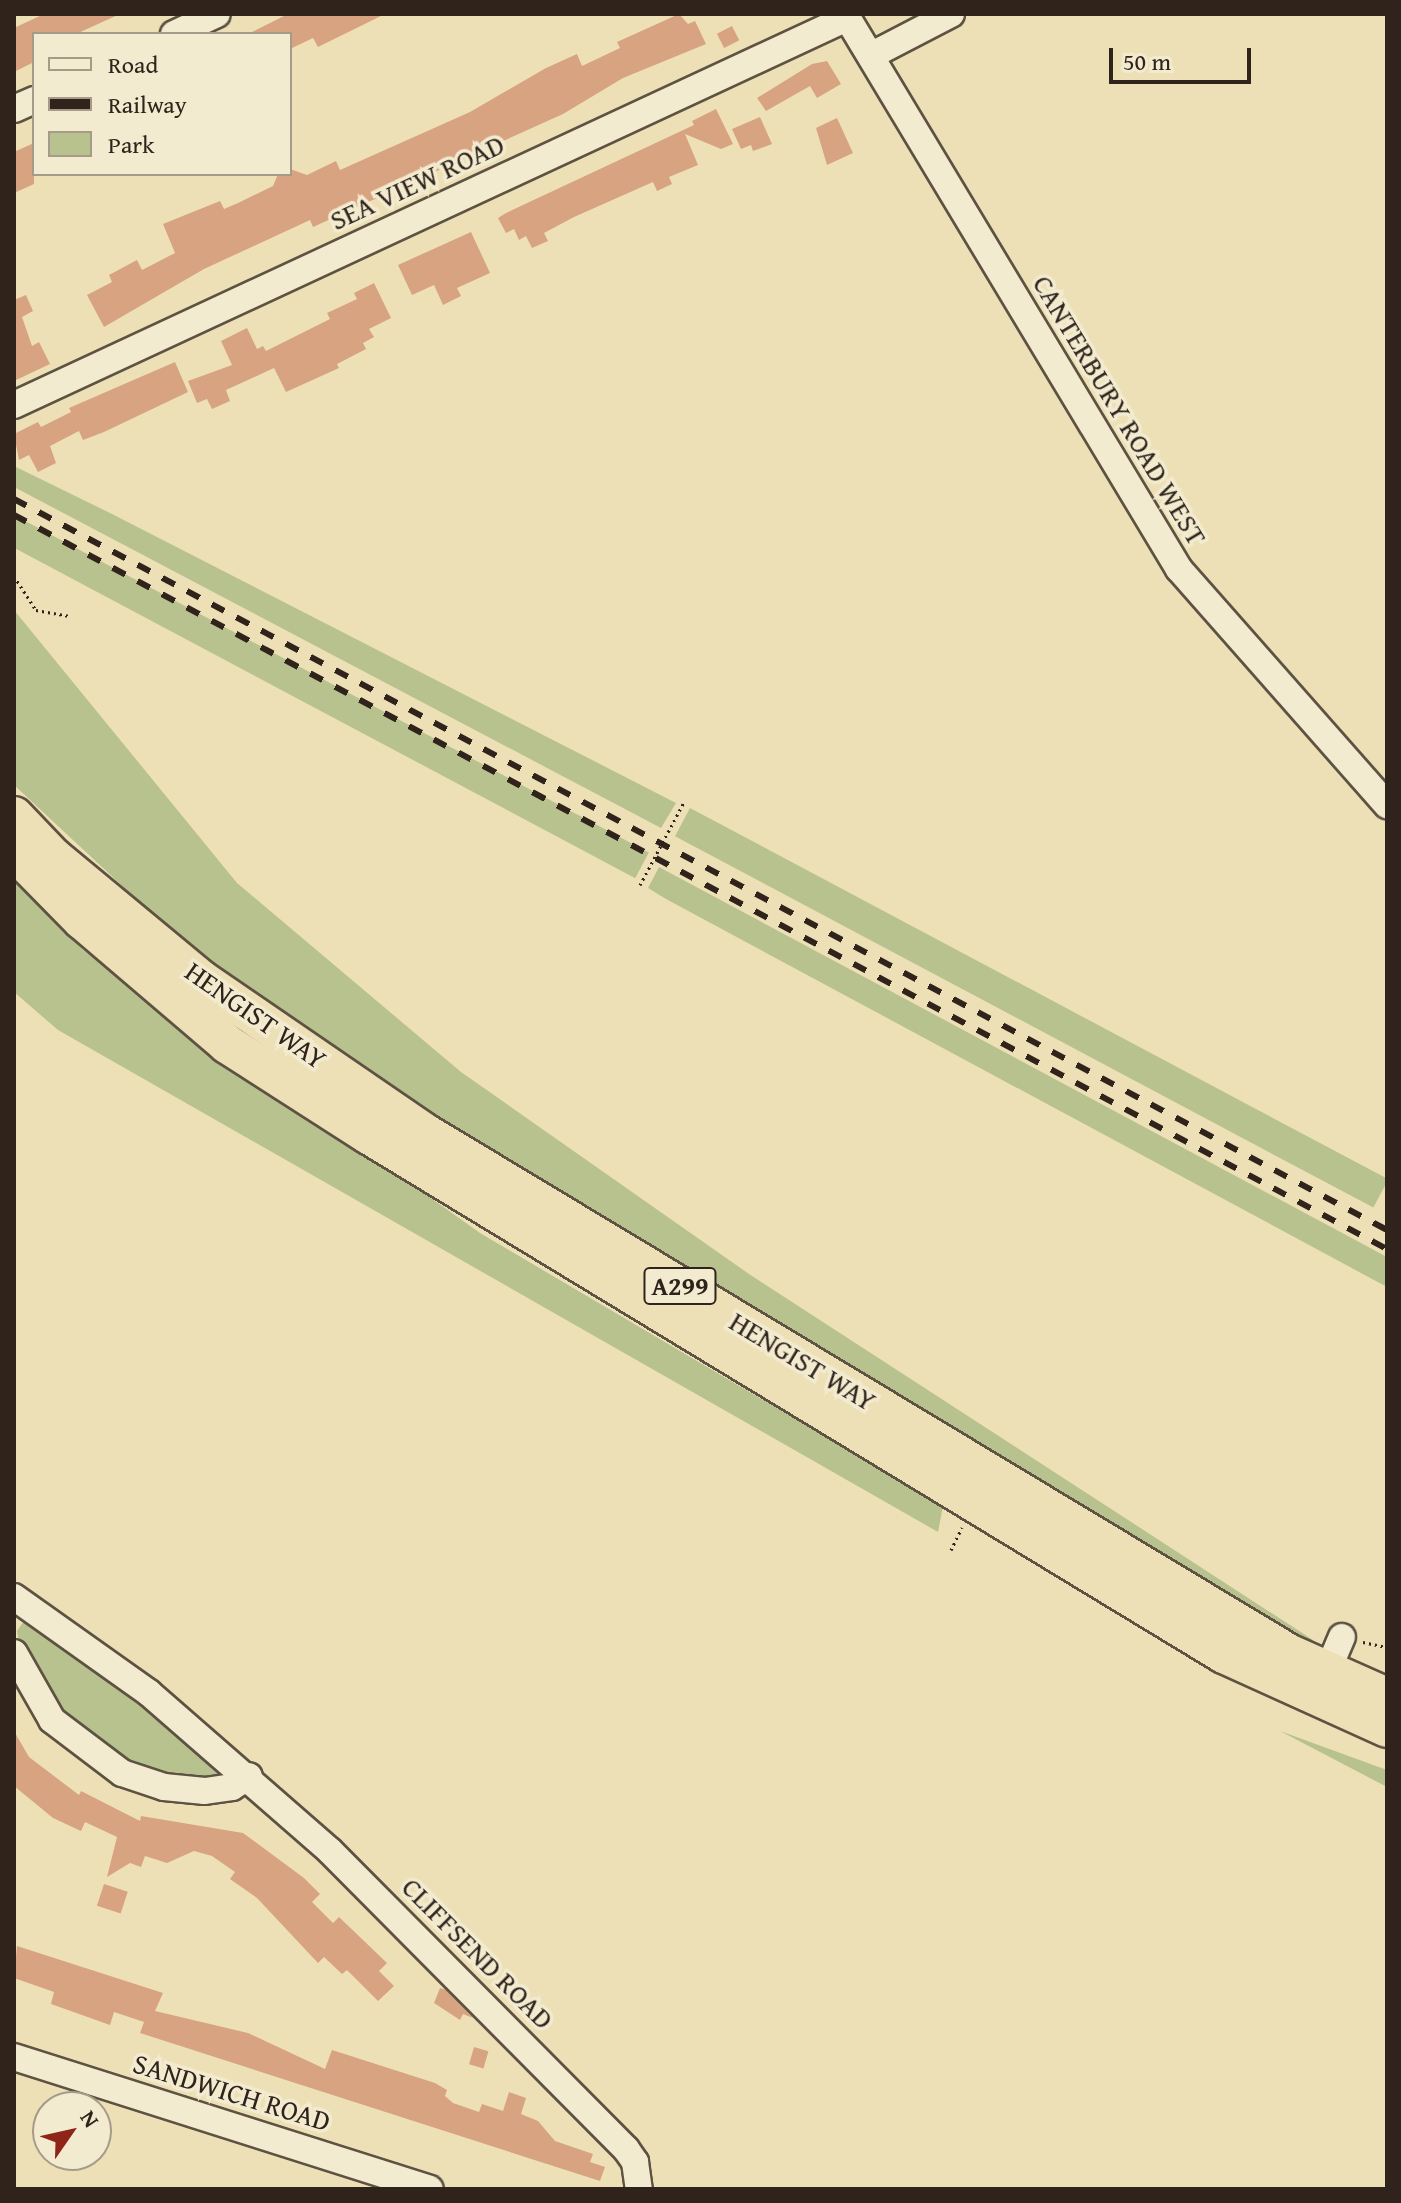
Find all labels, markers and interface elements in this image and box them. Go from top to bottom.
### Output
legend [32,32,292,176]
scale bar [1113,32,1255,82]
text: 50 m [1123,44,1171,79]
text: Road [108,47,158,82]
text: Railway [108,87,187,122]
text: Park [108,127,154,162]
street label: SEA VIEW ROAD [325,127,509,237]
street label: CANTERBURY ROAD WEST [1026,269,1214,551]
street label: HENGIST WAY [179,954,333,1076]
road number: A299 [642,1264,718,1308]
street label: HENGIST WAY [724,1304,882,1418]
street label: CLIFFSEND ROAD [395,1870,561,2036]
street label: SANDWICH ROAD [129,2046,335,2138]
north arrow [32,2091,112,2171]
text: N [73,2104,108,2134]

